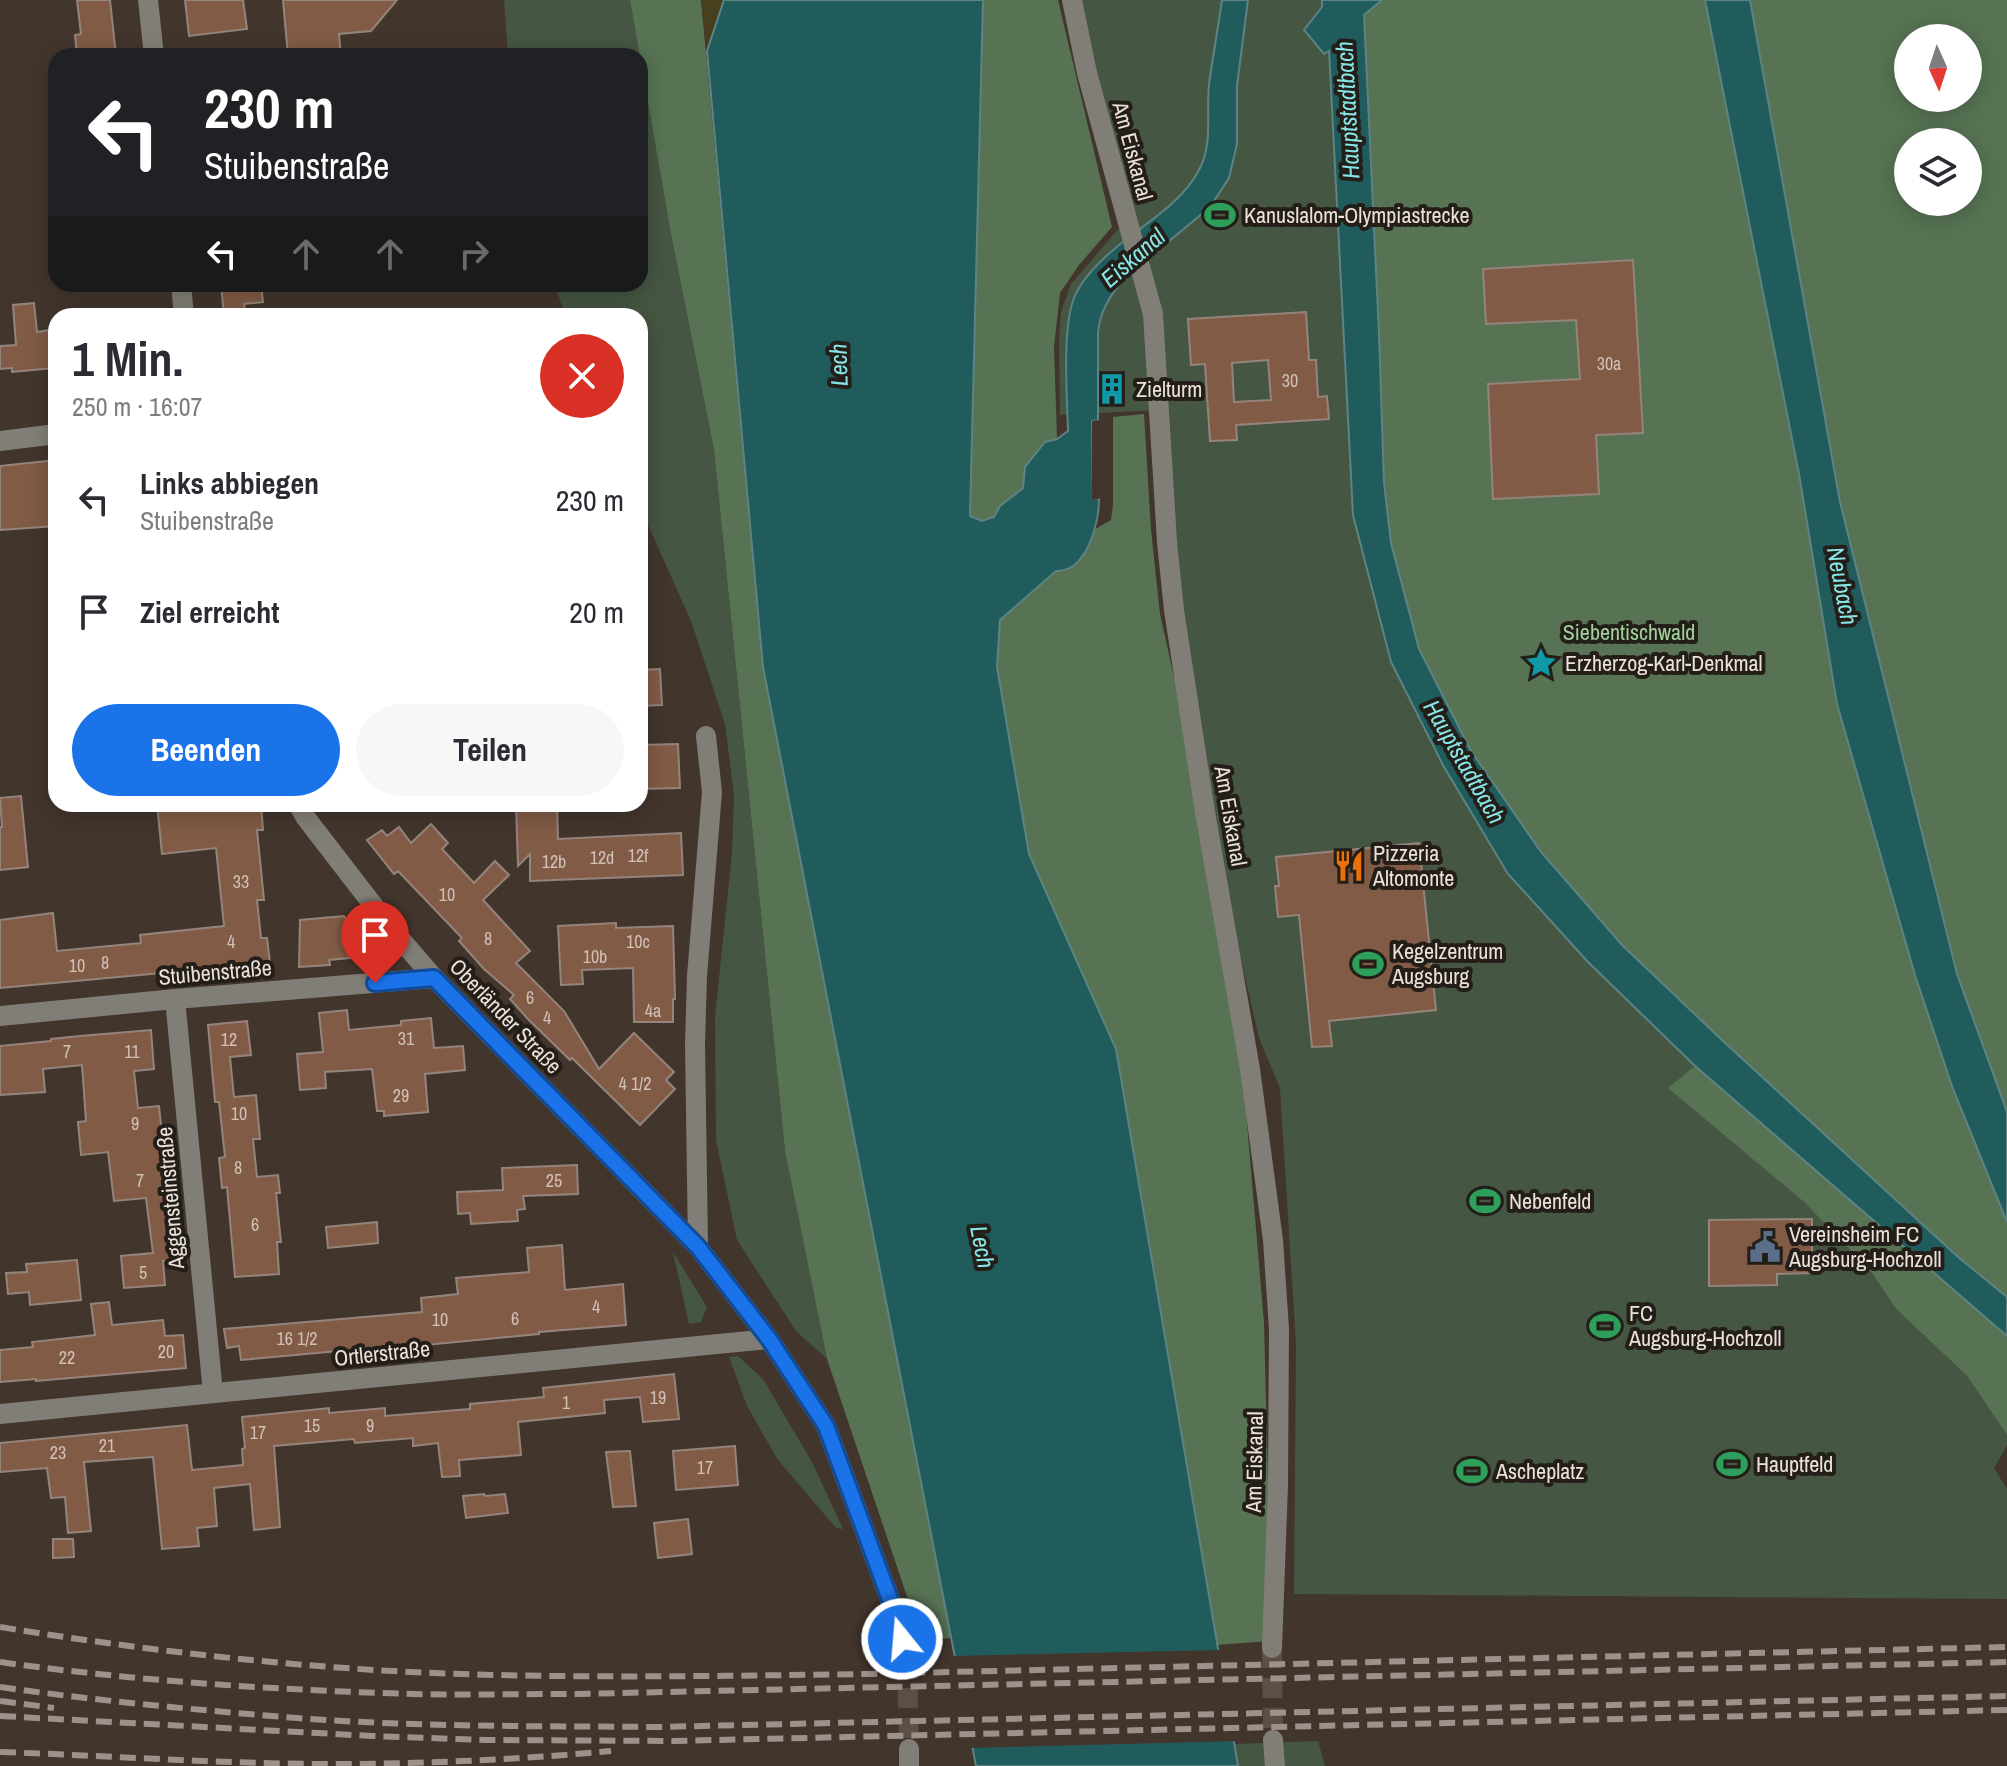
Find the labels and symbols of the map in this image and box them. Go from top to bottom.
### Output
north arrow [1894,24,1982,112]
water label: Hauptstadtbach [1327,40,1367,180]
street label: Am Eiskanal [1105,97,1161,204]
sports icon: Kanuslalom-Olympiastrecke [1203,198,1237,232]
place label: Kanuslalom-Olympiastrecke [1244,200,1470,230]
water label: Eiskanal [1093,220,1172,294]
water label: Lech [821,343,855,387]
house number: 30a [1597,351,1621,376]
house number: 30 [1282,368,1298,393]
building icon: Zielturm [1095,372,1129,406]
place label: Zielturm [1136,374,1202,404]
water label: Neubach [1820,544,1866,628]
park label: Siebentischwald [1563,617,1695,647]
place icon: Erzherzog-Karl-Denkmal [1524,646,1558,680]
place label: Erzherzog-Karl-Denkmal [1565,648,1762,678]
water label: Hauptstadtbach [1417,694,1513,829]
street label: Am Eiskanal [1207,763,1255,868]
place label: Pizzeria Altomonte [1372,838,1454,893]
house number: 12f [628,843,649,868]
house number: 12d [590,845,614,870]
house number: 12b [542,849,566,874]
restaurant icon: Pizzeria Altomonte [1332,849,1366,883]
house number: 33 [233,869,249,894]
house number: 10 [439,882,455,907]
pin [341,901,409,983]
house number: 8 [484,926,492,951]
house number: 4 [227,929,235,954]
house number: 10c [626,929,650,954]
place label: Kegelzentrum Augsburg [1391,936,1503,991]
house number: 10b [583,944,607,969]
sports icon: Kegelzentrum Augsburg [1351,947,1385,981]
house number: 8 [101,950,109,975]
street label: Stuibenstraße [157,952,273,992]
street label: Oberländer Straße [443,952,569,1080]
house number: 10 [69,953,85,978]
house number: 6 [526,985,534,1010]
house number: 4a [645,998,661,1023]
house number: 4 [543,1005,551,1030]
house number: 31 [398,1026,415,1051]
house number: 12 [221,1027,237,1052]
house number: 7 [63,1039,71,1064]
house number: 11 [124,1039,140,1064]
house number: 4 1/2 [619,1071,651,1096]
house number: 29 [393,1083,409,1108]
house number: 10 [231,1101,247,1126]
house number: 9 [131,1111,139,1136]
street label: Aggensteinstraße [149,1126,191,1271]
house number: 8 [234,1155,242,1180]
house number: 7 [136,1168,144,1193]
house number: 25 [546,1168,562,1193]
sports icon: Nebenfeld [1468,1184,1502,1218]
place label: Nebenfeld [1509,1186,1591,1216]
house number: 6 [251,1212,259,1237]
place label: Vereinsheim FC Augsburg-Hochzoll [1788,1219,1941,1274]
water label: Lech [963,1223,1003,1271]
public building icon: Vereinsheim FC Augsburg-Hochzoll [1748,1230,1782,1264]
house number: 5 [139,1260,147,1285]
house number: 4 [592,1294,600,1319]
place label: FC Augsburg-Hochzoll [1628,1298,1781,1353]
house number: 6 [511,1306,519,1331]
house number: 10 [432,1307,448,1332]
sports icon: FC Augsburg-Hochzoll [1588,1309,1622,1343]
house number: 16 1/2 [276,1326,318,1351]
street label: Ortlerstraße [333,1333,431,1373]
house number: 20 [158,1339,174,1364]
house number: 22 [59,1345,75,1370]
house number: 19 [650,1385,666,1410]
house number: 1 [562,1390,571,1415]
street label: Am Eiskanal [1238,1411,1270,1514]
house number: 15 [304,1413,320,1438]
house number: 9 [366,1413,374,1438]
house number: 17 [250,1420,266,1445]
house number: 21 [99,1433,116,1458]
house number: 23 [50,1440,66,1465]
sports icon: Hauptfeld [1715,1447,1749,1481]
place label: Hauptfeld [1756,1449,1833,1479]
sports icon: Ascheplatz [1455,1454,1489,1488]
house number: 17 [697,1455,713,1480]
place label: Ascheplatz [1495,1456,1584,1486]
position arrow [860,1597,944,1681]

